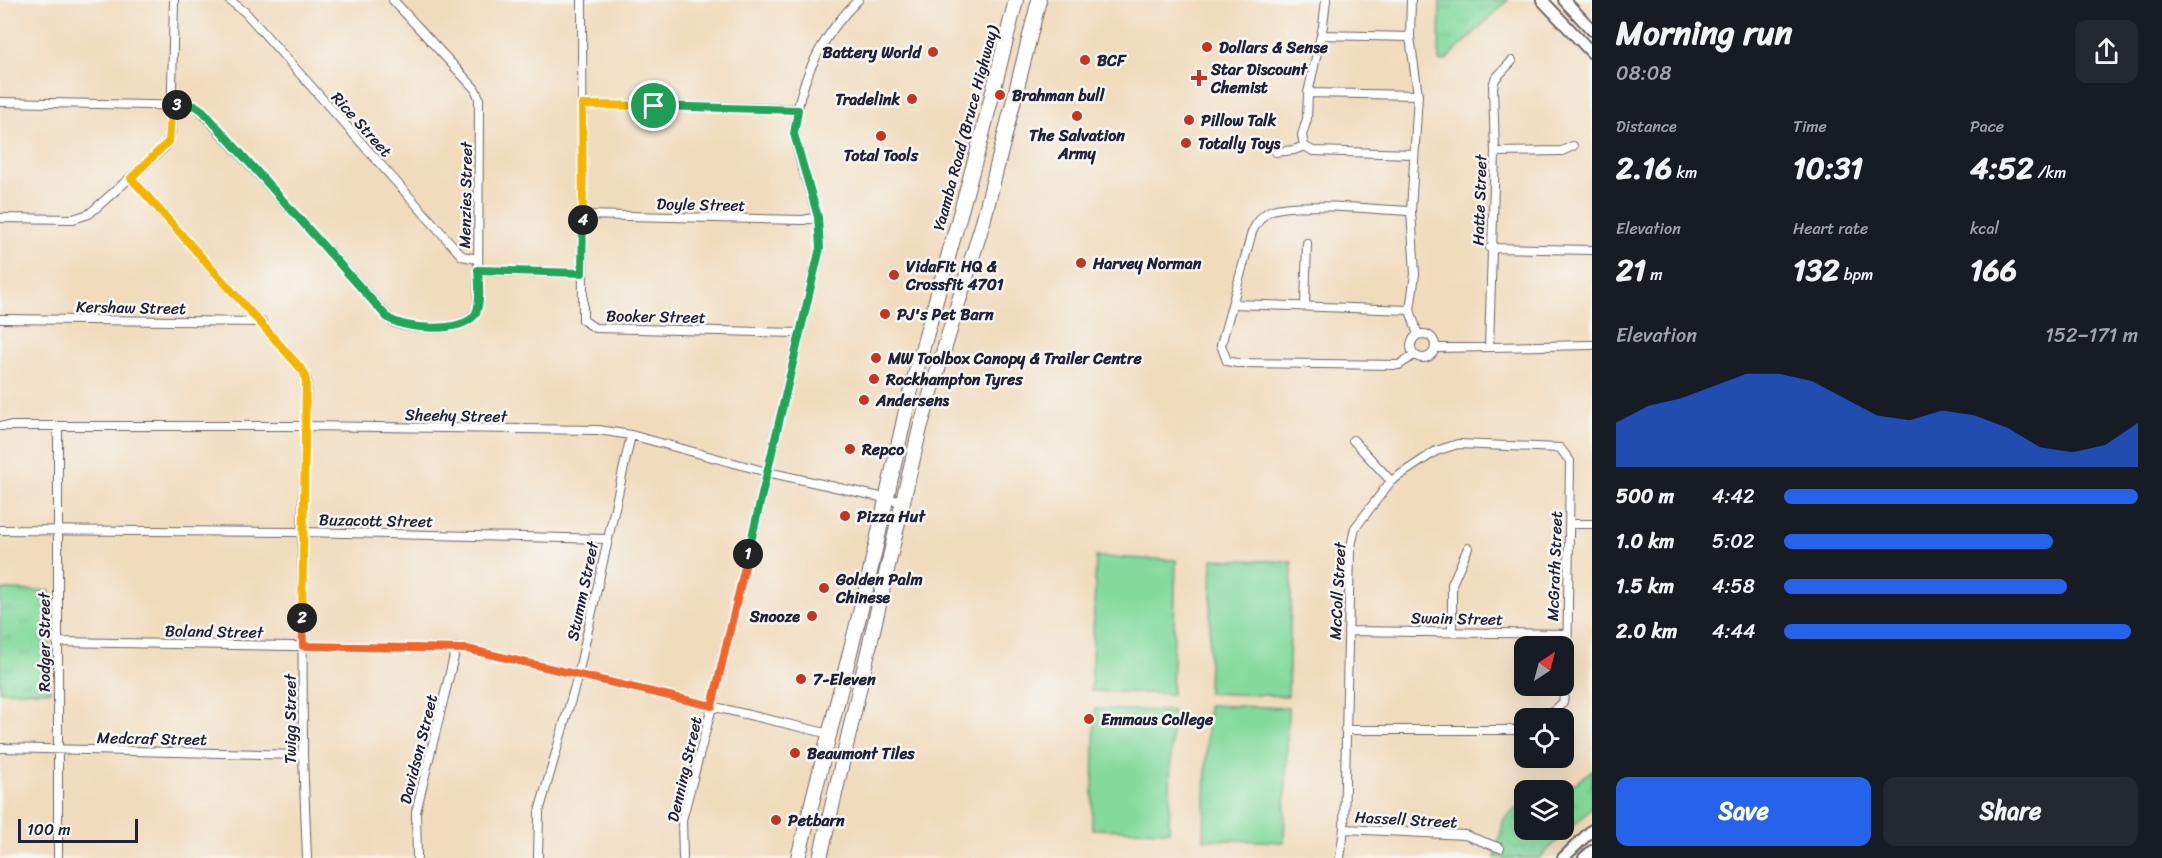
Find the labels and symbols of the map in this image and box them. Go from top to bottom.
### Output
street label: Yaamba Road (Bruce Highway) [924,21,1007,234]
place label: Dollars & Sense [1219,33,1329,62]
place label: Battery World [823,38,923,67]
marker: Dollars & Sense [1200,40,1214,54]
marker: Battery World [926,45,940,59]
place label: BCF [1097,46,1127,75]
marker: BCF [1078,53,1092,67]
place label: Star Discount Chemist [1210,55,1308,102]
marker: Star Discount Chemist [1192,71,1206,85]
pin [628,80,679,131]
place label: Brahman bull [1012,81,1106,110]
street label: Rice Street [324,85,400,164]
place label: Tradelink [835,85,900,114]
marker: Brahman bull [993,88,1007,102]
pin: 3 [162,90,192,120]
marker: Tradelink [905,92,919,106]
place label: Pillow Talk [1201,106,1277,135]
marker: The Salvation Army [1070,109,1084,123]
marker: Pillow Talk [1182,113,1196,127]
place label: The Salvation Army [1029,121,1125,168]
marker: Total Tools [874,129,888,143]
place label: Totally Toys [1198,129,1281,158]
marker: Totally Toys [1179,136,1193,150]
street label: Menzies Street [450,141,481,249]
place label: Total Tools [844,141,919,170]
street label: Hatte Street [1463,154,1496,246]
street label: Doyle Street [656,189,746,220]
pin: 4 [568,205,598,235]
place label: Harvey Norman [1092,249,1202,278]
place label: VidaFit HQ & Crossfit 4701 [905,252,1004,299]
marker: Harvey Norman [1074,256,1088,270]
marker: VidaFit HQ & Crossfit 4701 [887,268,901,282]
street label: Kershaw Street [76,292,186,323]
place label: PJ's Pet Barn [897,300,994,329]
street label: Booker Street [606,301,706,332]
marker: PJ's Pet Barn [878,307,892,321]
place label: MW Toolbox Canopy & Trailer Centre [887,344,1143,373]
marker: MW Toolbox Canopy & Trailer Centre [869,351,883,365]
place label: Rockhampton Tyres [885,365,1023,394]
marker: Rockhampton Tyres [867,372,881,386]
place label: Andersens [875,386,950,415]
marker: Andersens [857,393,871,407]
street label: Sheehy Street [405,400,508,431]
place label: Repco [861,435,905,464]
marker: Repco [843,442,857,456]
place label: Pizza Hut [857,502,926,531]
street label: Buzacott Street [319,505,433,536]
marker: Pizza Hut [838,509,852,523]
street label: McGrath Street [1538,510,1571,622]
street label: Stumm Street [558,538,607,643]
pin: 1 [733,539,763,569]
street label: McColl Street [1320,541,1355,640]
place label: Golden Palm Chinese [835,565,923,612]
marker: Golden Palm Chinese [817,581,831,595]
street label: Rodger Street [30,592,59,692]
place label: Snooze [749,602,800,631]
pin: 2 [287,603,317,633]
street label: Swain Street [1411,603,1503,634]
marker: Snooze [805,609,819,623]
street label: Boland Street [164,616,264,647]
north arrow [1514,636,1574,696]
place label: 7-Eleven [813,665,876,694]
marker: 7-Eleven [794,672,808,686]
street label: Twigg Street [276,674,305,764]
street label: Davidson Street [391,691,446,807]
place label: Emmaus College [1101,705,1214,734]
marker: Emmaus College [1082,712,1096,726]
street label: Denning Street [658,714,711,825]
street label: Medcraf Street [97,723,207,754]
place label: Beaumont Tiles [807,739,915,768]
marker: Beaumont Tiles [788,746,802,760]
street label: Hassell Street [1354,802,1458,837]
place label: Petbarn [788,806,845,835]
marker: Petbarn [769,813,783,827]
scale bar [18,816,138,844]

